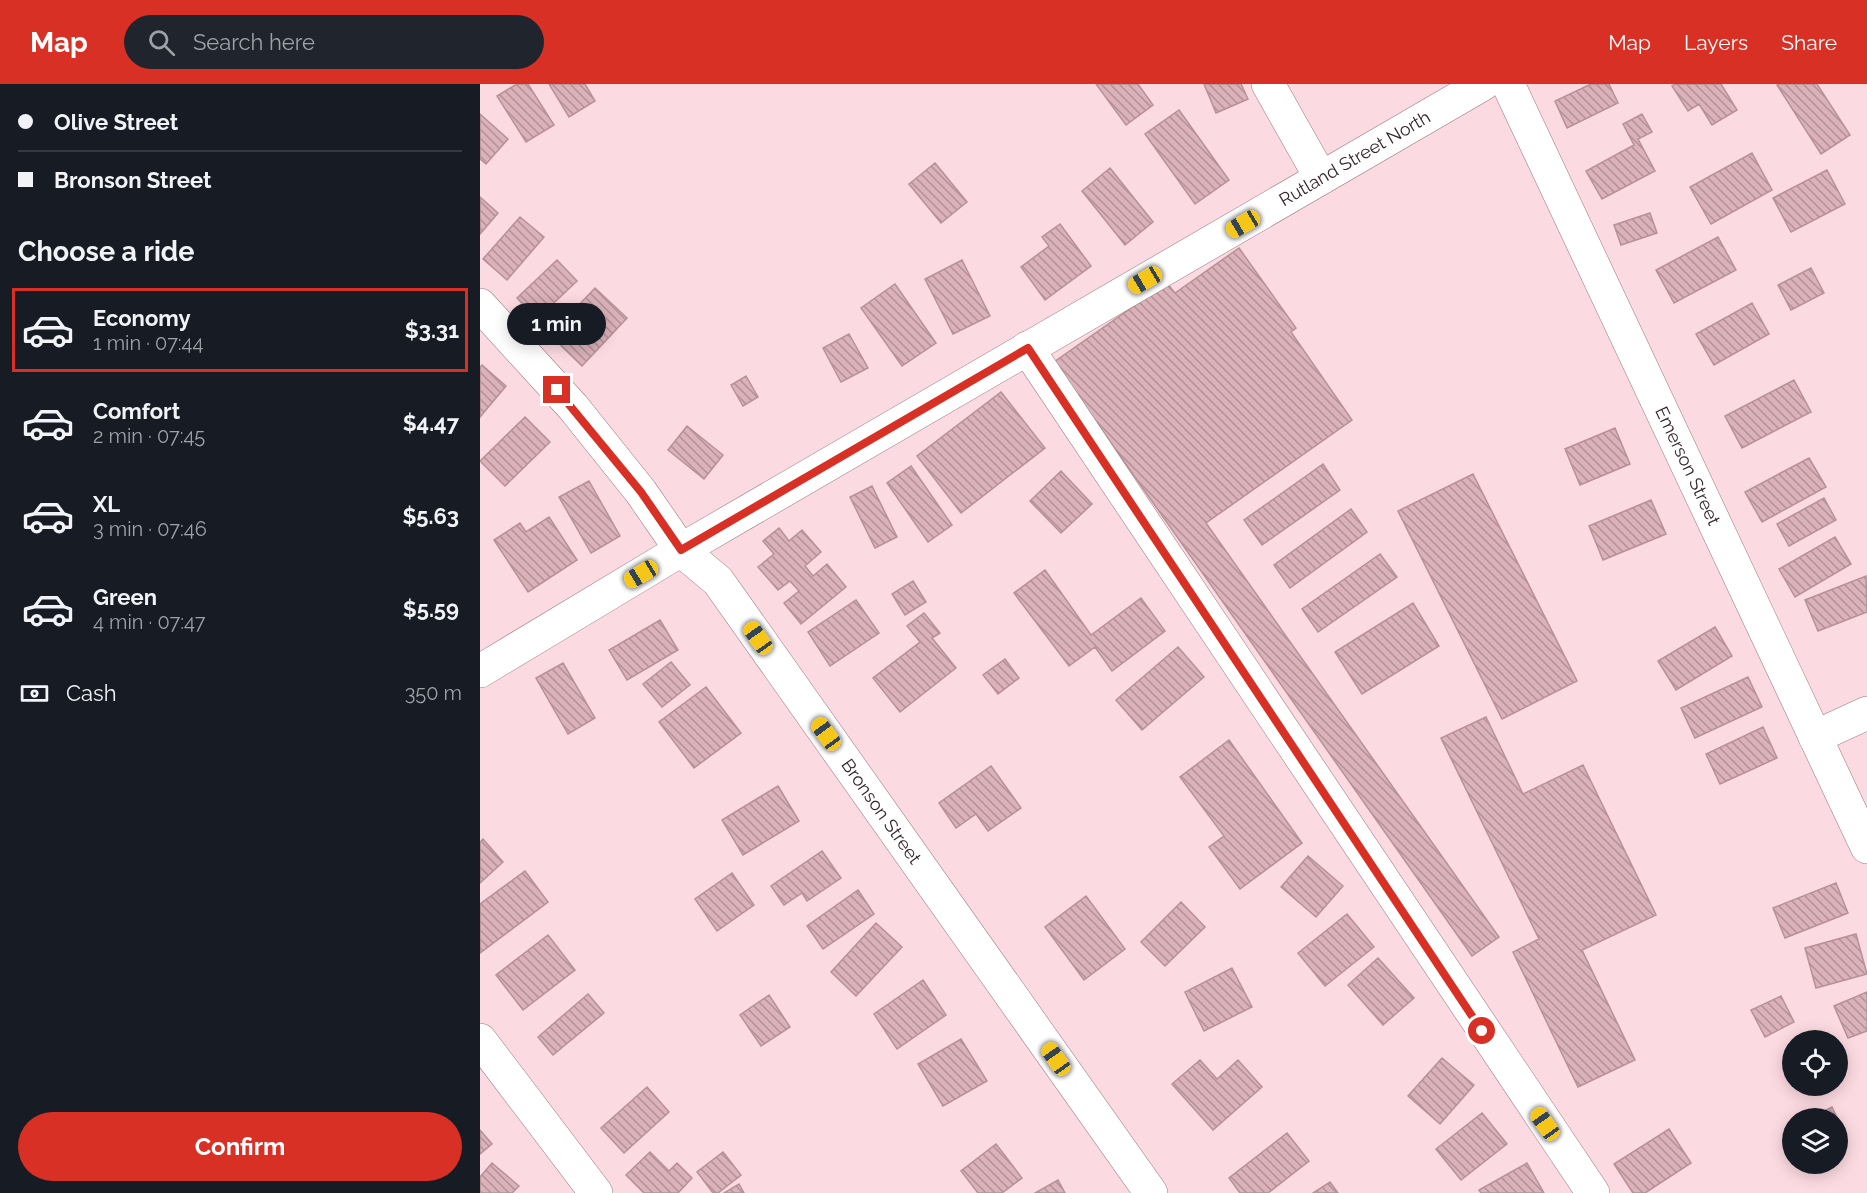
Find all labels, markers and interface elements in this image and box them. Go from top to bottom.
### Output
search box [124,15,544,69]
text: Map [30,26,88,59]
icon: search [145,26,178,59]
text: Search here [193,29,315,55]
text: Map [1608,30,1651,55]
text: Layers [1684,30,1748,55]
text: Share [1781,30,1837,55]
street label: Rutland Street North [1275,106,1434,210]
text: Olive Street [54,109,178,135]
text: Bronson Street [54,167,211,193]
car [1223,207,1263,241]
text: Choose a ride [18,236,194,267]
car [1125,263,1165,297]
icon: car [21,303,75,357]
callout: 1 min [508,303,607,345]
text: Economy [93,305,191,331]
text: 1 min [531,312,582,336]
text: $3.31 [405,317,459,343]
text: 1 min · 07:44 [93,331,203,355]
route end [543,376,570,403]
icon: car [21,396,75,450]
text: Comfort [93,398,180,424]
street label: Emerson Street [1651,403,1725,528]
text: $4.47 [403,410,459,436]
text: 2 min · 07:45 [93,424,205,448]
icon: car [21,489,75,543]
text: XL [93,491,120,517]
text: $5.63 [402,503,459,529]
text: 3 min · 07:46 [93,517,207,541]
car [621,557,661,591]
icon: car [21,582,75,636]
text: Green [93,584,157,610]
text: $5.59 [403,596,459,622]
text: 4 min · 07:47 [93,610,205,634]
car [740,618,776,658]
icon: cash [18,677,51,710]
text: Cash [66,680,117,706]
text: 350 m [405,681,462,705]
car [808,714,844,754]
street label: Bronson Street [837,755,926,868]
route start [1468,1017,1495,1044]
map controls [1782,1030,1848,1174]
button: locate [1782,1030,1848,1096]
car [1038,1039,1074,1079]
car [1527,1104,1563,1144]
button: layers [1782,1108,1848,1174]
button: Confirm [18,1112,462,1181]

